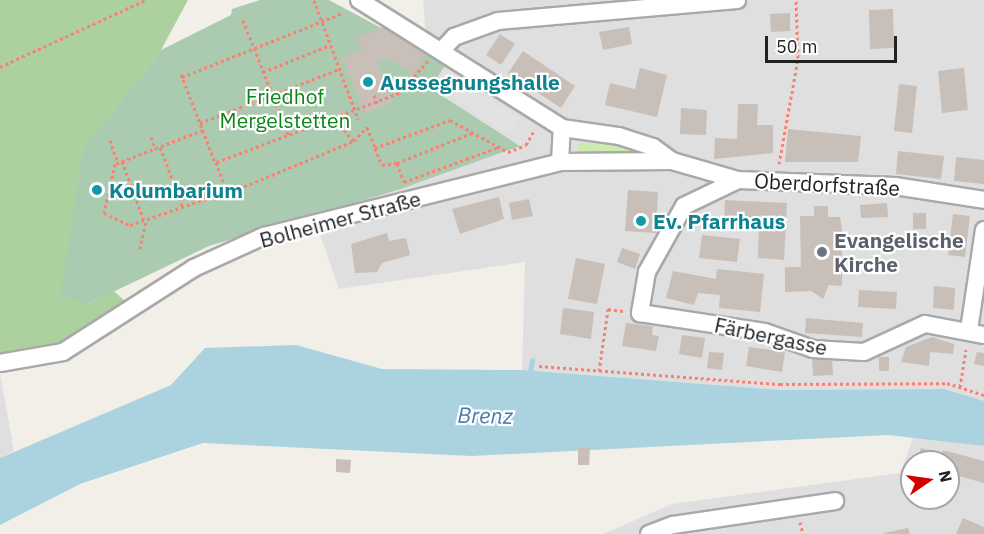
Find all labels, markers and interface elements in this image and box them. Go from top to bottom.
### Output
scale bar [768,24,900,62]
text: 50 m [776,35,818,58]
place label: Aussegnungshalle [380,69,560,95]
marker: Aussegnungshalle [361,75,375,89]
park label: Friedhof Mergelstetten [220,83,350,133]
street label: Oberdorfstraße [753,168,901,200]
place label: Kolumbarium [109,177,243,203]
marker: Kolumbarium [90,183,104,197]
street label: Bolheimer Straße [257,185,423,253]
place label: Ev. Pfarrhaus [653,208,785,234]
marker: Ev. Pfarrhaus [634,214,648,228]
place label: Evangelische Kirche [834,227,964,277]
marker: Evangelische Kirche [815,245,829,259]
street label: Färbergasse [712,312,830,360]
water label: Brenz [457,401,513,429]
north arrow [900,450,960,510]
text: N [935,469,957,484]

